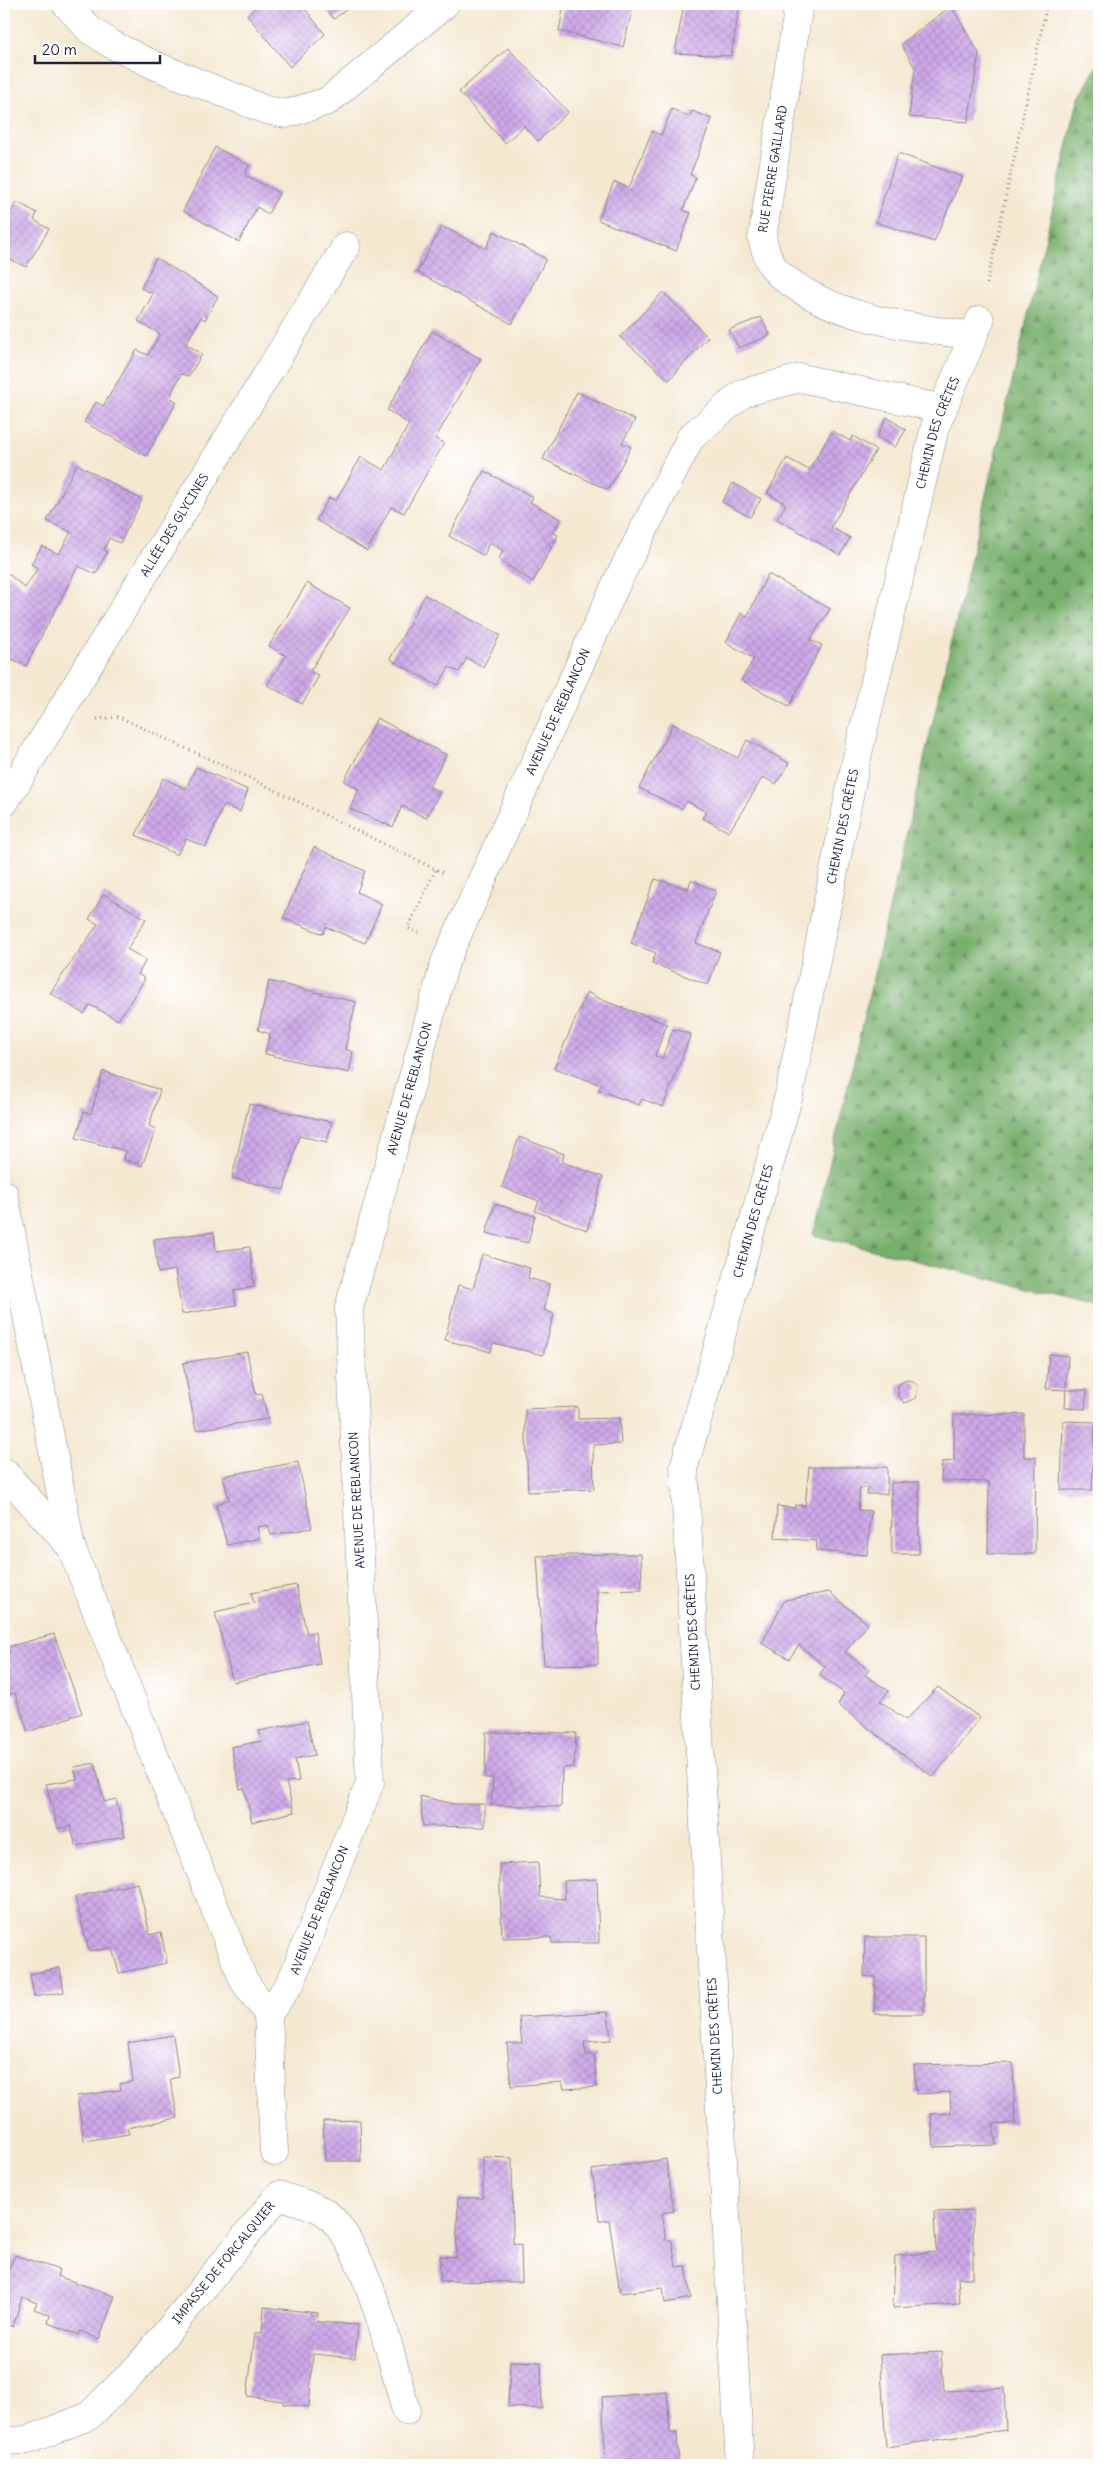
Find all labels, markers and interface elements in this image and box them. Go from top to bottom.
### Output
scale bar [35,32,160,64]
text: 20 m [42,40,77,59]
street label: RUE PIERRE GAILLARD [755,104,790,234]
street label: CHEMIN DES CRÊTES [913,374,962,490]
street label: ALLÉE DES GLYCINES [137,470,212,579]
street label: AVENUE DE REBLANCON [523,646,593,777]
street label: CHEMIN DES CRÊTES [823,767,861,885]
street label: AVENUE DE REBLANCON [384,1020,435,1157]
street label: CHEMIN DES CRÊTES [730,1162,776,1279]
street label: AVENUE DE REBLANCON [345,1431,368,1569]
street label: CHEMIN DES CRÊTES [682,1573,703,1691]
street label: AVENUE DE REBLANCON [287,1843,351,1977]
street label: CHEMIN DES CRÊTES [704,1977,725,2095]
street label: IMPASSE DE FORCALQUIER [169,2198,278,2327]

